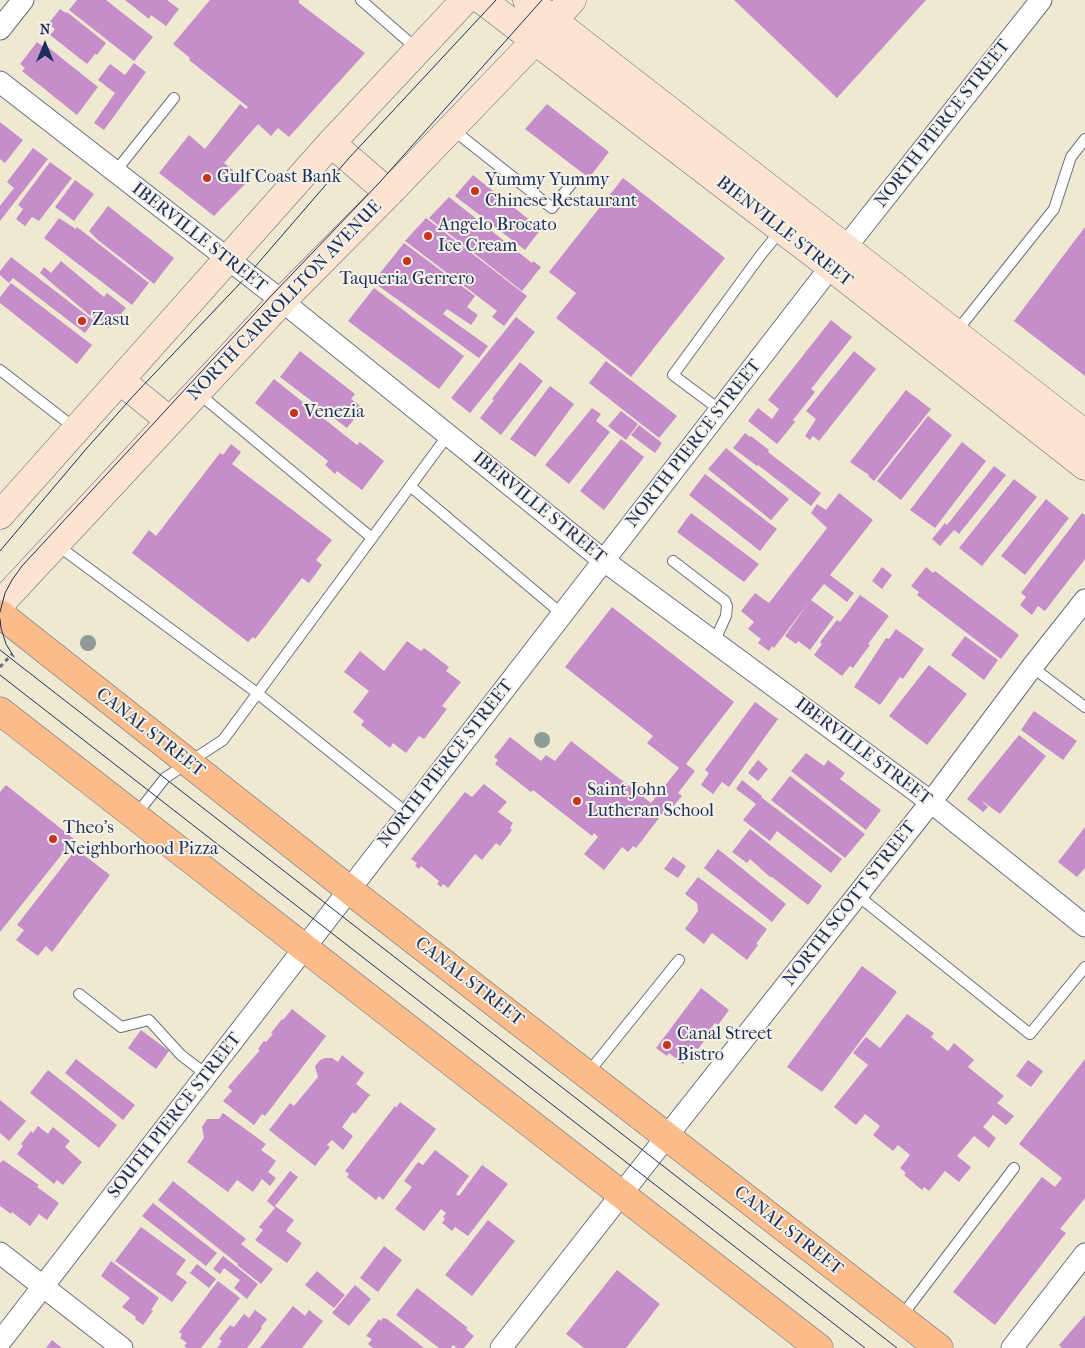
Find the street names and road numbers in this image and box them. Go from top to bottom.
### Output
street label: NORTH PIERCE STREET [871,36,1015,212]
street label: BIENVILLE STREET [711,172,857,292]
street label: IBERVILLE STREET [127,179,271,297]
street label: NORTH CARROLLTON AVENUE [183,196,387,406]
street label: NORTH PIERCE STREET [622,356,766,532]
street label: IBERVILLE STREET [468,448,610,568]
street label: NORTH PIERCE STREET [374,676,518,852]
street label: CANAL STREET [91,684,209,782]
street label: IBERVILLE STREET [790,694,936,810]
street label: NORTH SCOTT STREET [779,817,921,991]
street label: CANAL STREET [410,933,528,1031]
street label: SOUTH PIERCE STREET [104,1029,246,1203]
street label: CANAL STREET [729,1182,847,1280]

